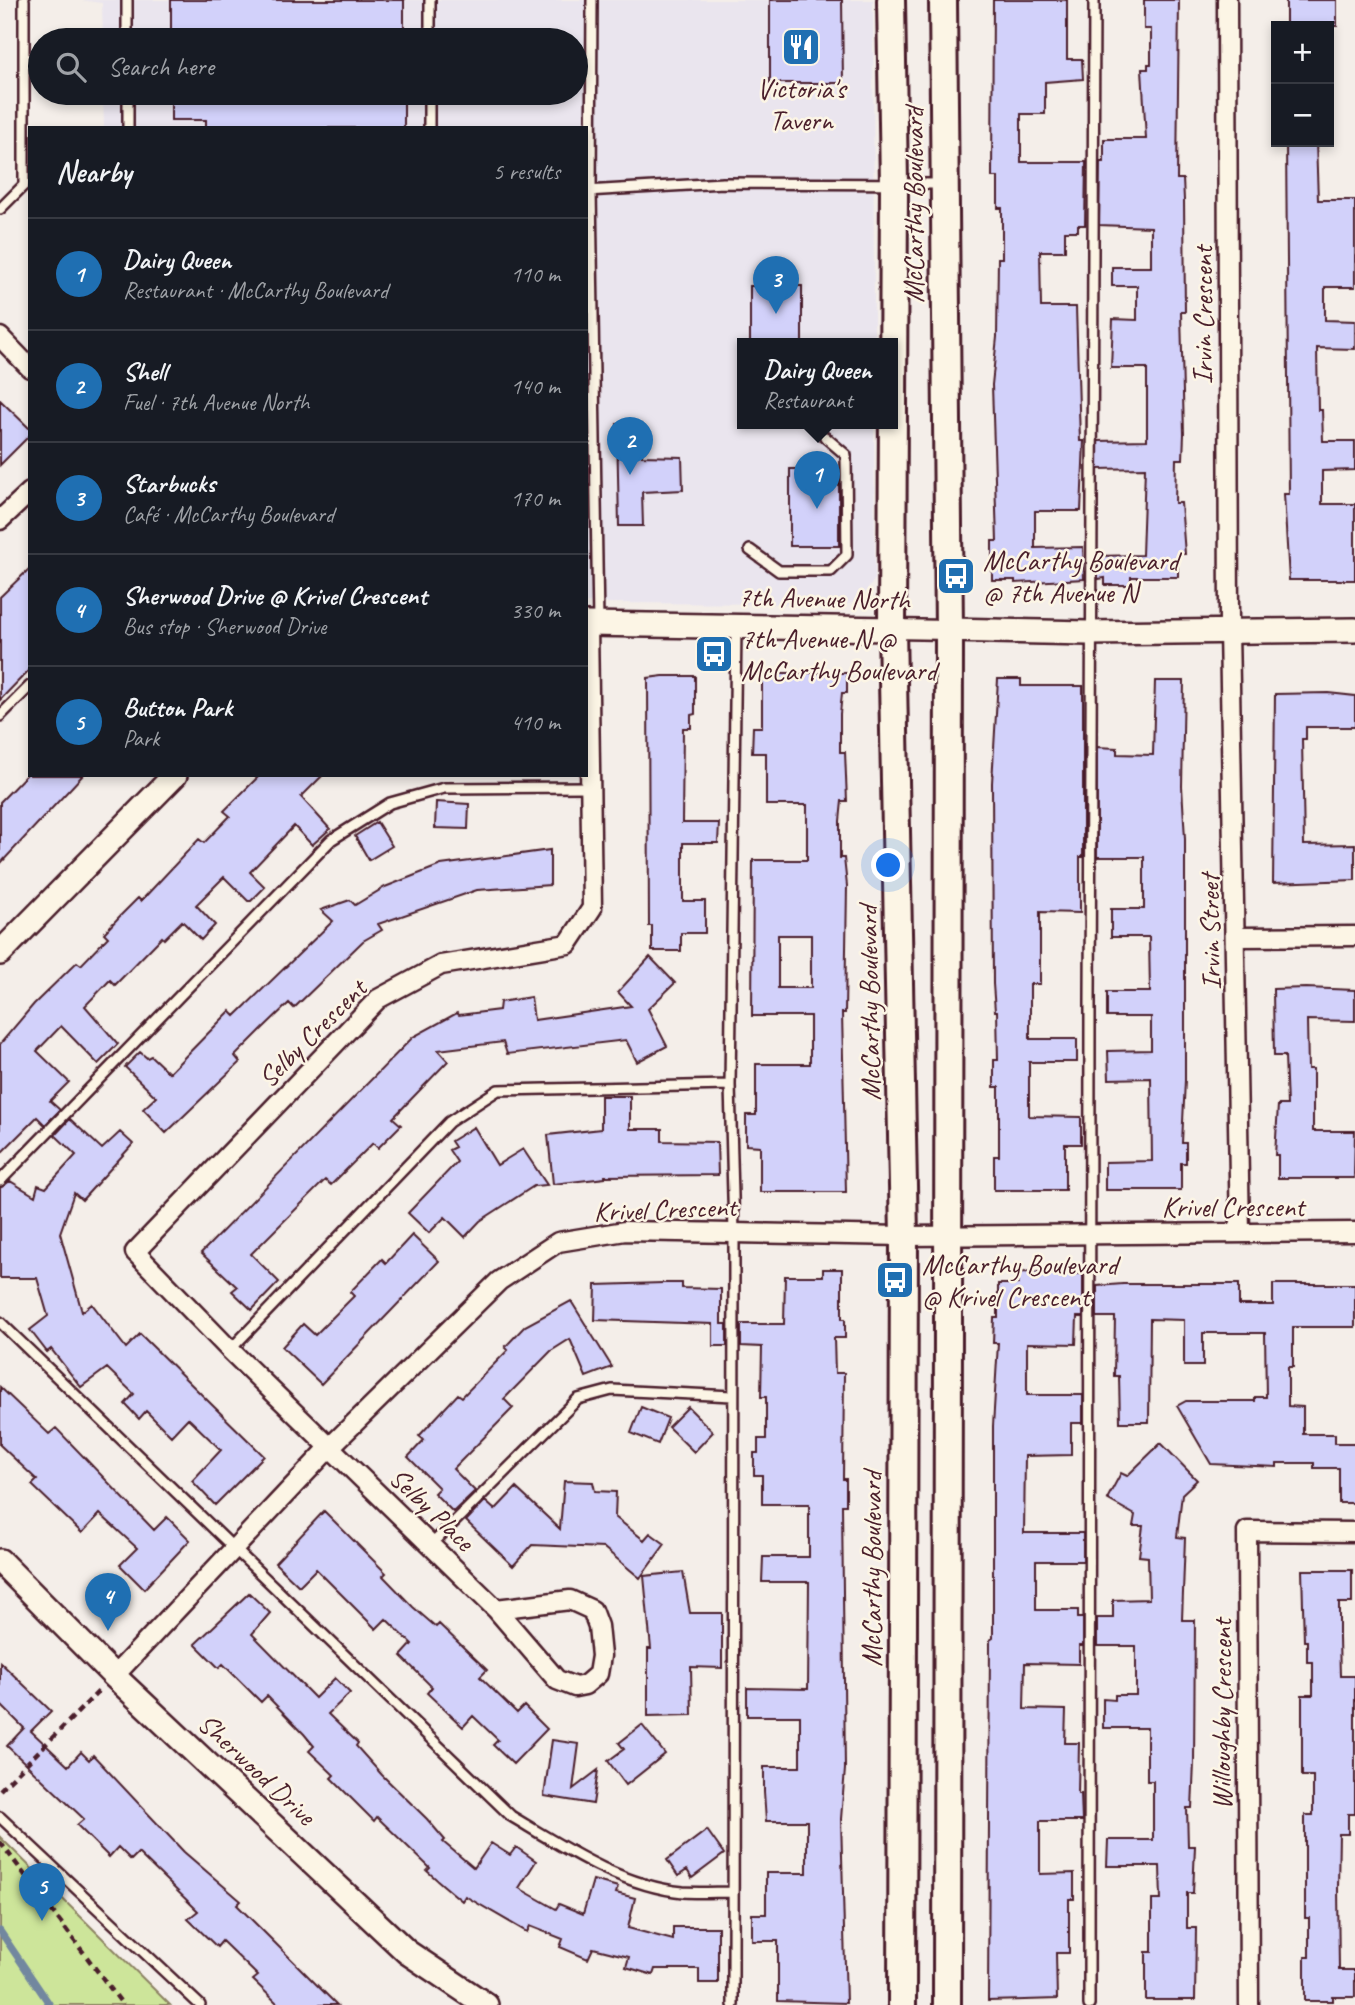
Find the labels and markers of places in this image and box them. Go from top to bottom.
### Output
restaurant icon: Victoria's Tavern [780,26,822,68]
place label: Victoria's Tavern [757,71,848,138]
pin: 3 [753,256,799,314]
pin: 2 [607,417,653,475]
pin: 1 [794,451,840,509]
place label: McCarthy Boulevard @ 7th Avenue N [983,543,1182,610]
bus stop icon: McCarthy Boulevard @ 7th Avenue N [935,555,977,597]
place label: 7th Avenue N @ McCarthy Boulevard [741,621,940,688]
bus stop icon: 7th Avenue N @ McCarthy Boulevard [693,633,735,675]
place label: McCarthy Boulevard @ Krivel Crescent [922,1247,1121,1314]
bus stop icon: McCarthy Boulevard @ Krivel Crescent [874,1259,916,1301]
pin: 4 [85,1573,131,1631]
pin: 5 [19,1863,65,1921]

